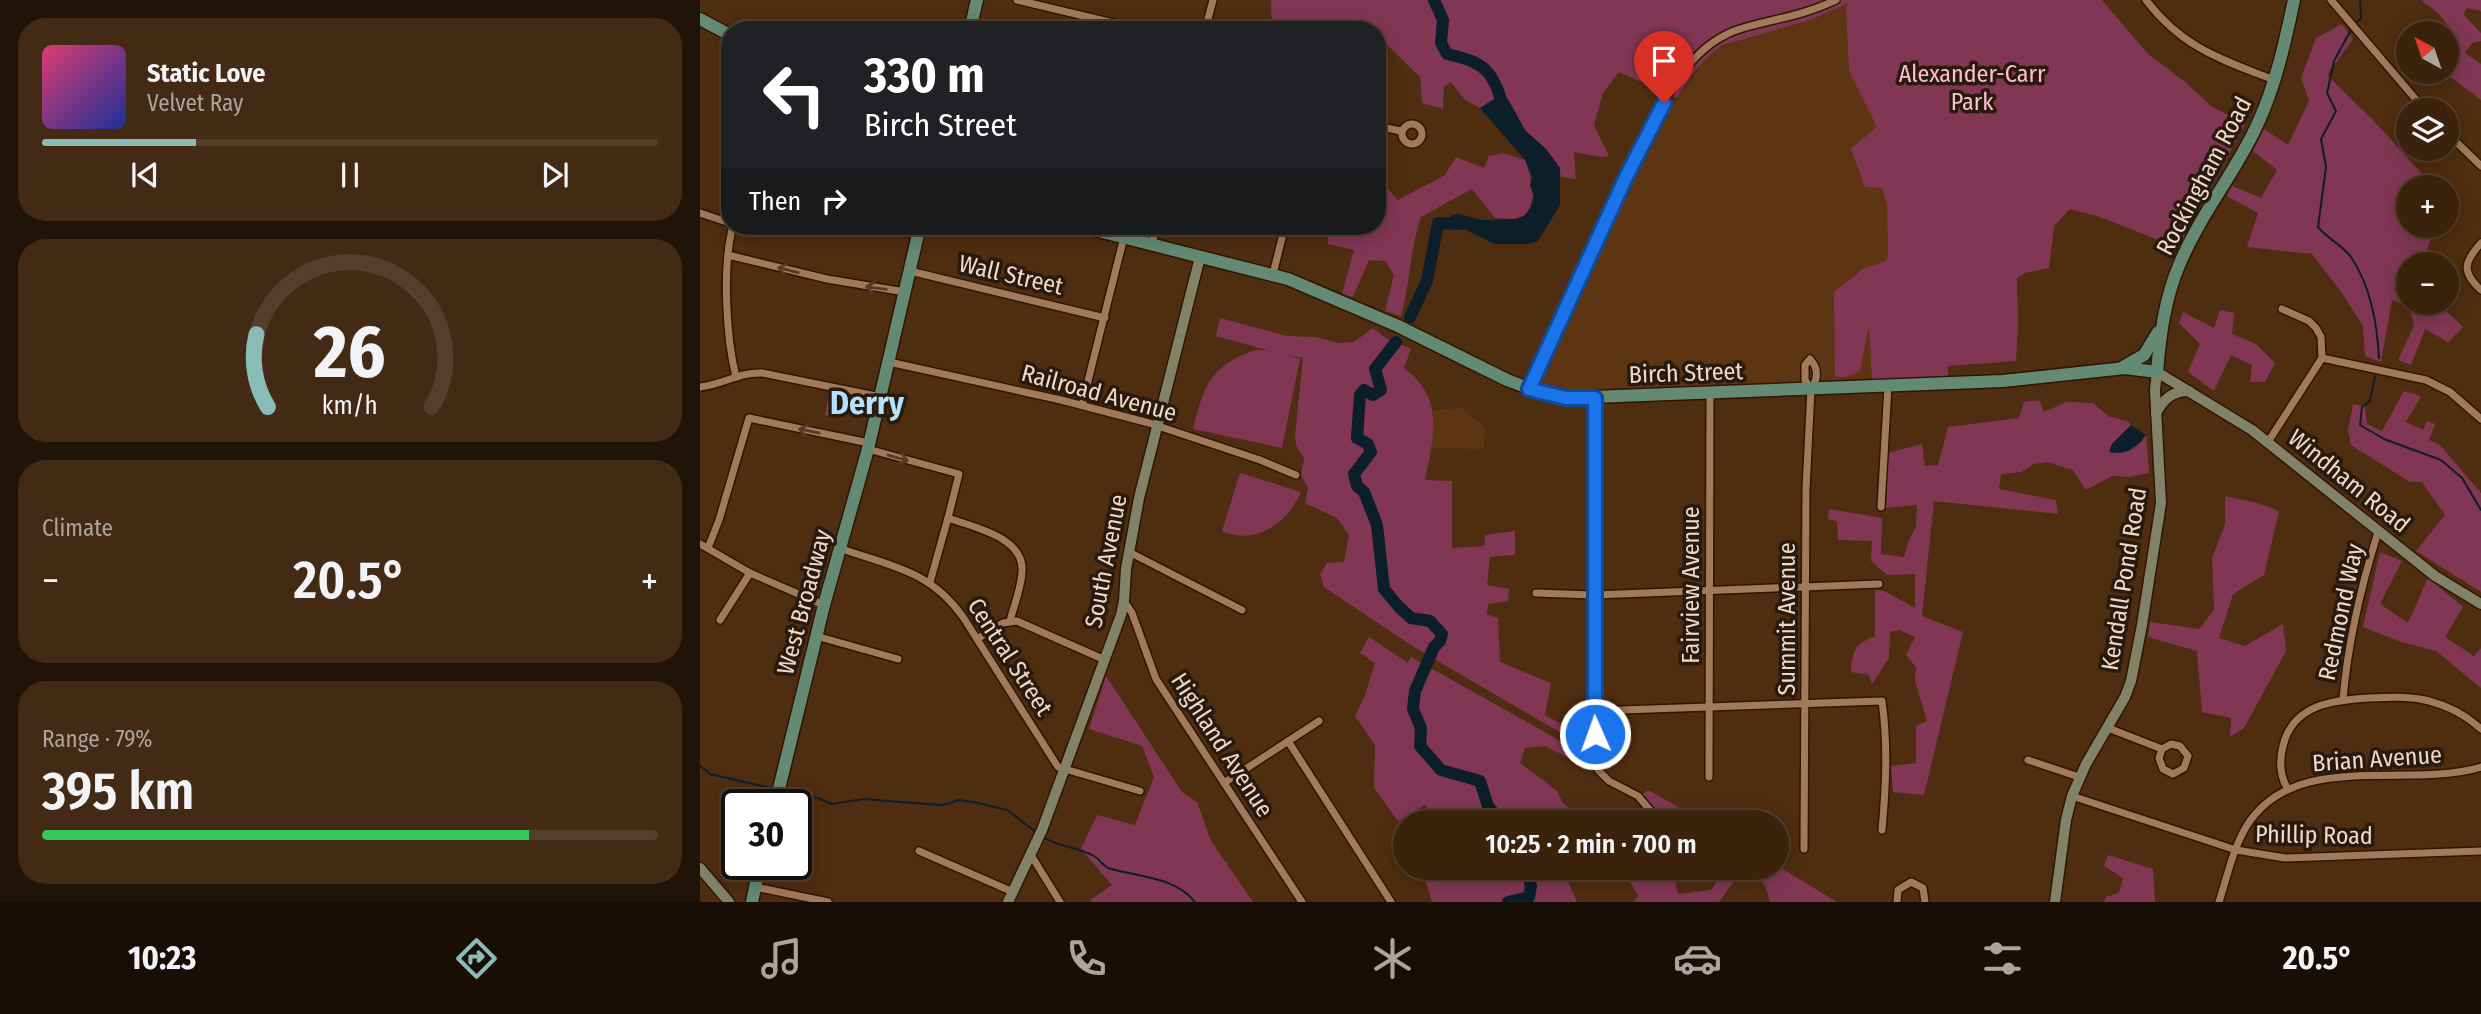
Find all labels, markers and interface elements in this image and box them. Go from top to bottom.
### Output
north arrow [2396,21,2459,84]
map controls [2396,21,2459,315]
pin [1634,31,1694,103]
icon: arrive [1645,42,1683,80]
text: 330 m [864,46,985,105]
icon: left [749,49,840,140]
text: Static Love [147,58,265,89]
park label: Alexander-Carr Park [1899,60,2046,116]
text: Velvet Ray [147,89,243,117]
street label: Rockingham Road [2151,92,2257,260]
button: layers [2396,98,2459,161]
text: Birch Street [864,106,1017,144]
icon: previous [126,156,164,194]
icon: pause [331,156,369,194]
icon: next [536,156,574,194]
button: + [2396,175,2459,238]
icon: right [815,182,853,220]
text: Then [749,186,801,217]
street label: Wall Street [956,249,1066,301]
button: − [2396,252,2459,315]
one-way arrow [777,263,800,276]
one-way arrow [865,281,888,294]
text: 26 [313,309,386,396]
street label: Birch Street [1628,357,1744,389]
street label: Railroad Avenue [1018,359,1180,427]
district label: Derry [830,384,905,422]
text: km/h [322,390,378,420]
one-way arrow [798,423,821,437]
street label: Windham Road [2283,424,2415,538]
one-way arrow [887,452,909,465]
street label: Kendall Pond Road [2096,485,2152,673]
street label: South Avenue [1079,492,1133,630]
street label: Fairview Avenue [1677,506,1705,664]
text: Climate [42,514,113,542]
street label: West Broadway [771,526,837,677]
street label: Redmond Way [2313,541,2369,683]
street label: Summit Avenue [1773,542,1801,696]
text: 20.5° [293,549,407,612]
text: − [42,558,59,604]
text: + [641,558,658,604]
street label: Central Street [962,593,1058,721]
street label: Highland Avenue [1165,668,1279,822]
position arrow [1558,697,1632,771]
text: Range · 79% [42,725,153,753]
street label: Brian Avenue [2311,741,2443,777]
text: 395 km [42,760,194,823]
speed limit sign: 30 [721,789,812,880]
street label: Phillip Road [2255,820,2373,850]
text: 10:25 · 2 min · 700 m [1485,829,1697,860]
icon: directions [452,934,501,983]
icon: music [757,934,806,983]
icon: phone [1062,934,1111,983]
icon: climate [1368,934,1417,983]
icon: car [1673,934,1722,983]
icon: filters [1978,934,2027,983]
text: 10:23 [128,939,196,977]
text: 20.5° [2283,939,2353,977]

